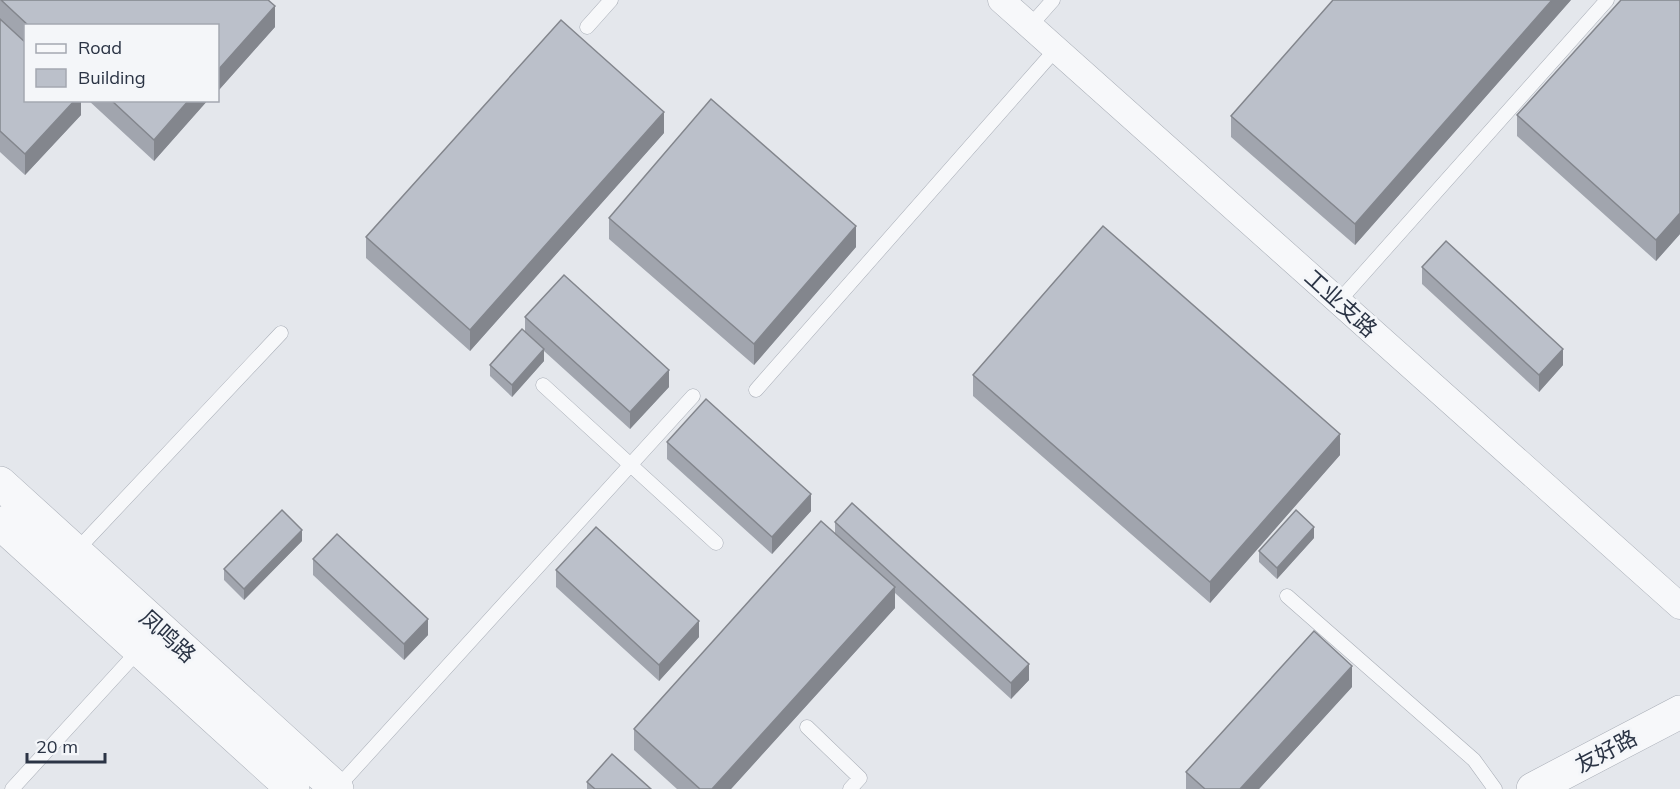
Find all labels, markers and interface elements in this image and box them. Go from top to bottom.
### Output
legend [24,24,219,102]
text: Road [78,36,122,59]
text: Building [78,66,146,89]
street label: 工业支路 [1299,263,1383,343]
street label: 凤鸣路 [134,604,202,668]
street label: 友好路 [1570,723,1642,779]
scale bar [27,726,105,764]
text: 20 m [36,735,78,758]

